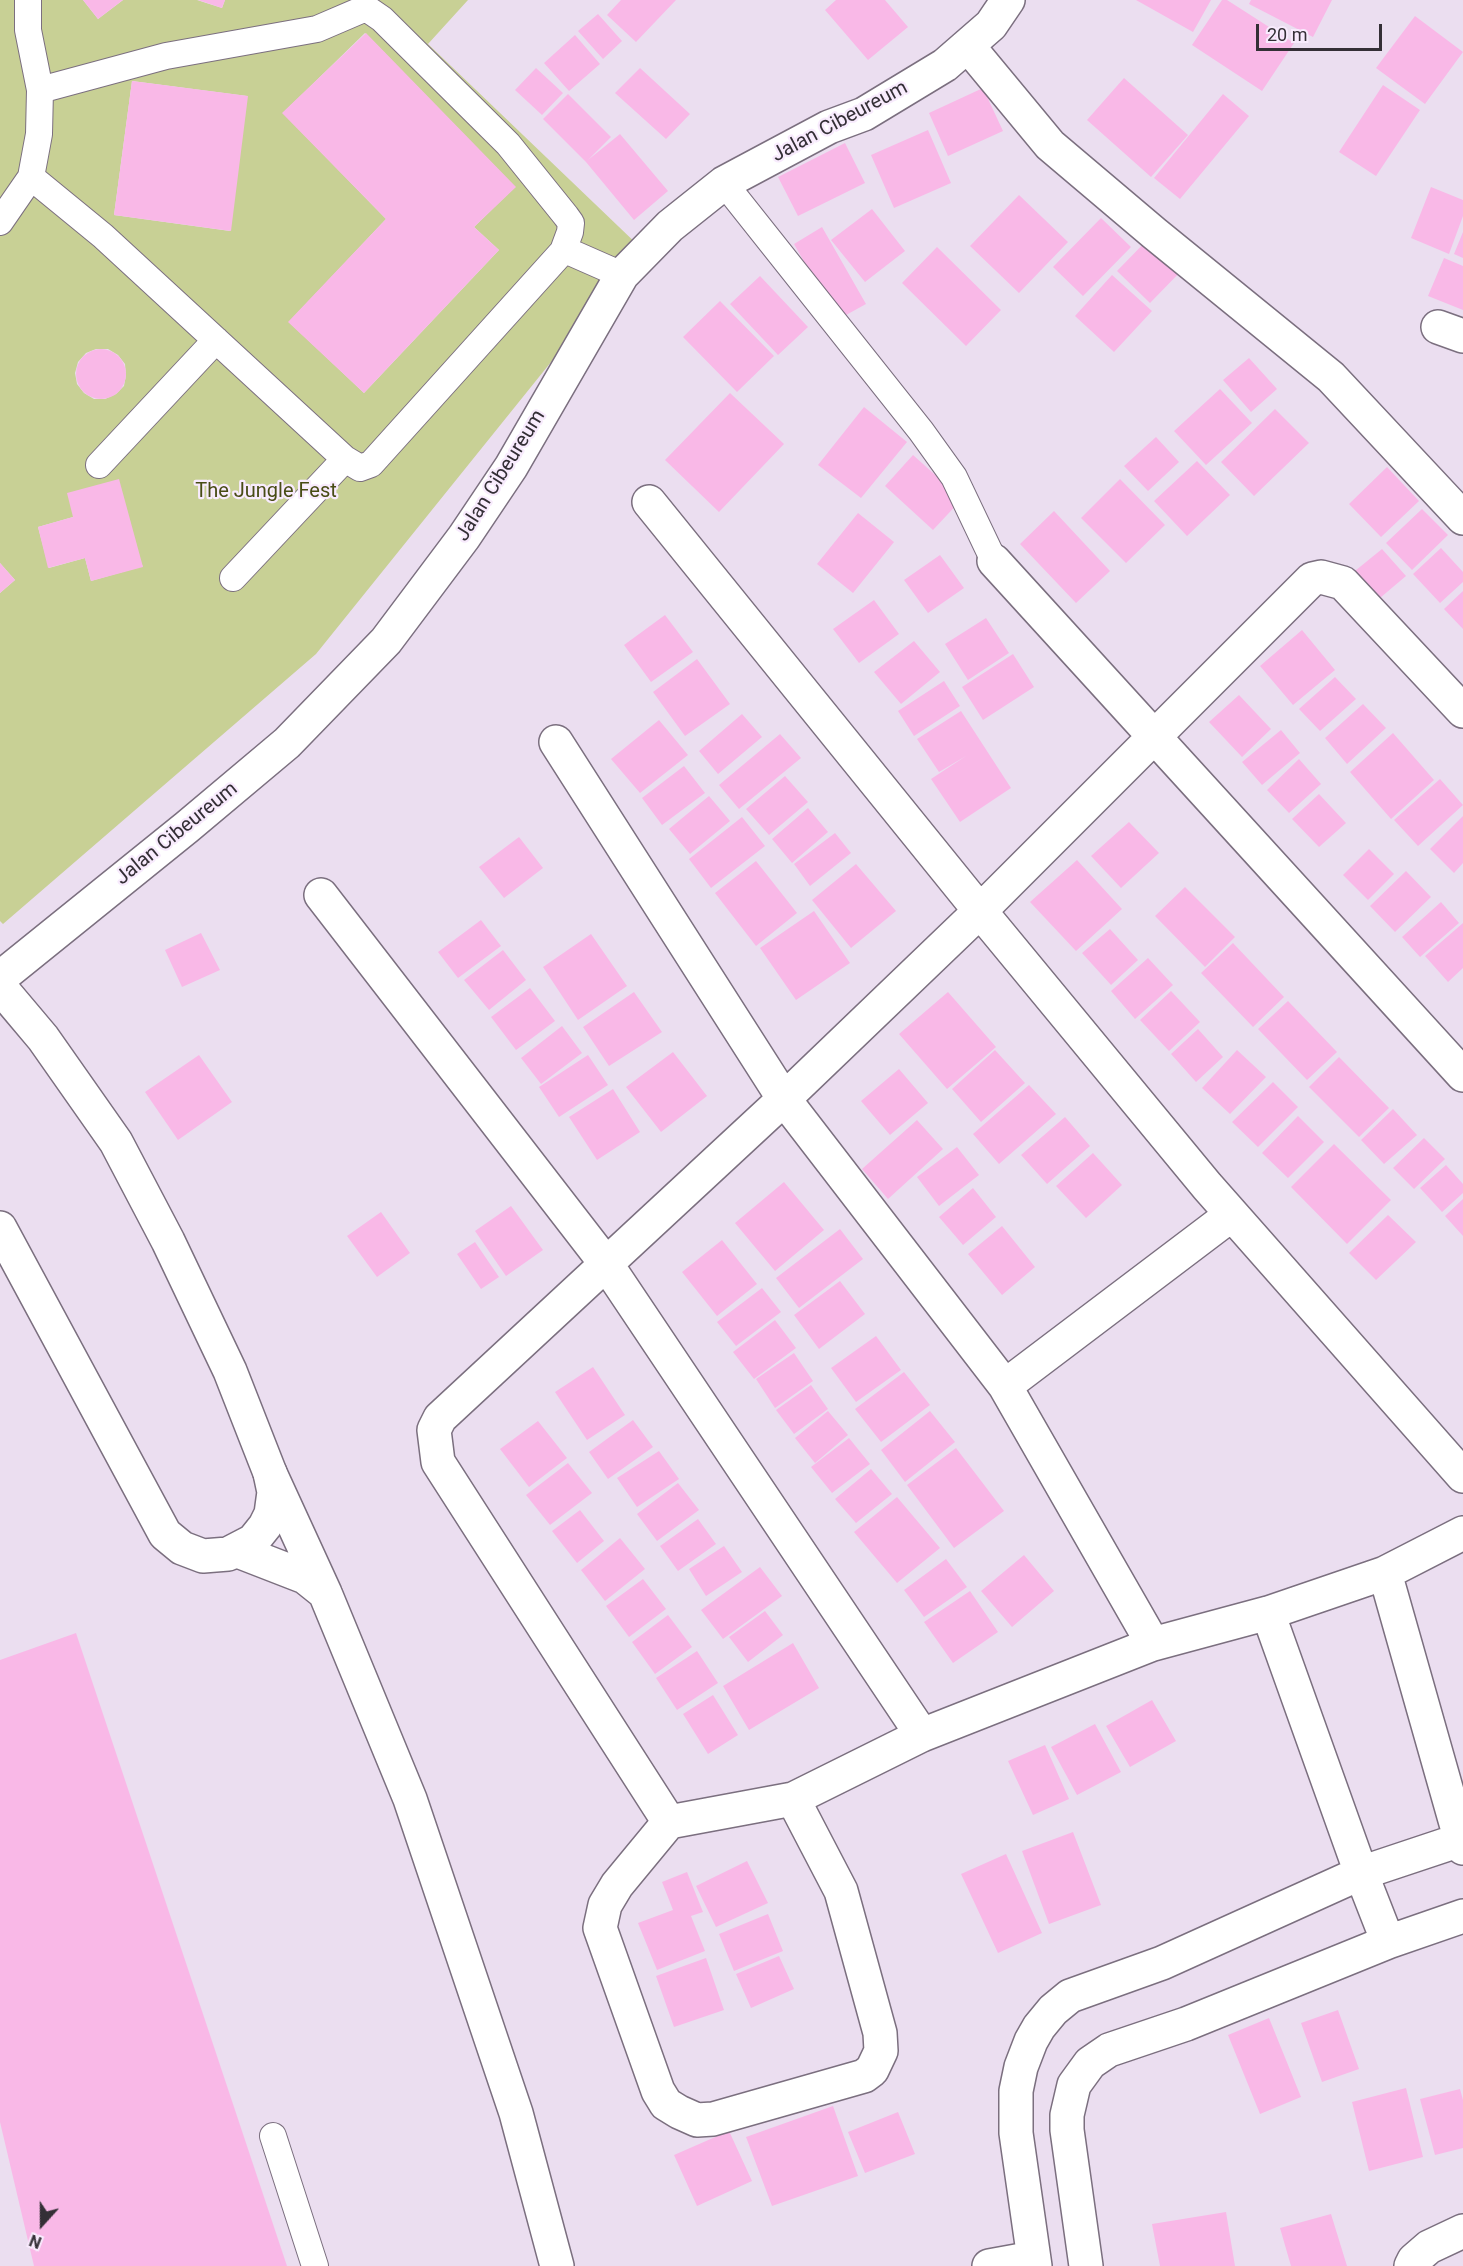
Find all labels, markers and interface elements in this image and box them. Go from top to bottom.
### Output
scale bar [1259,12,1385,50]
text: 20 m [1267,24,1307,45]
street label: Jalan Cibeureum [768,76,912,168]
street label: Jalan Cibeureum [451,406,551,546]
park label: The Jungle Fest [195,480,337,504]
street label: Jalan Cibeureum [111,777,243,891]
north arrow [12,2194,72,2254]
text: N [27,2230,44,2252]

